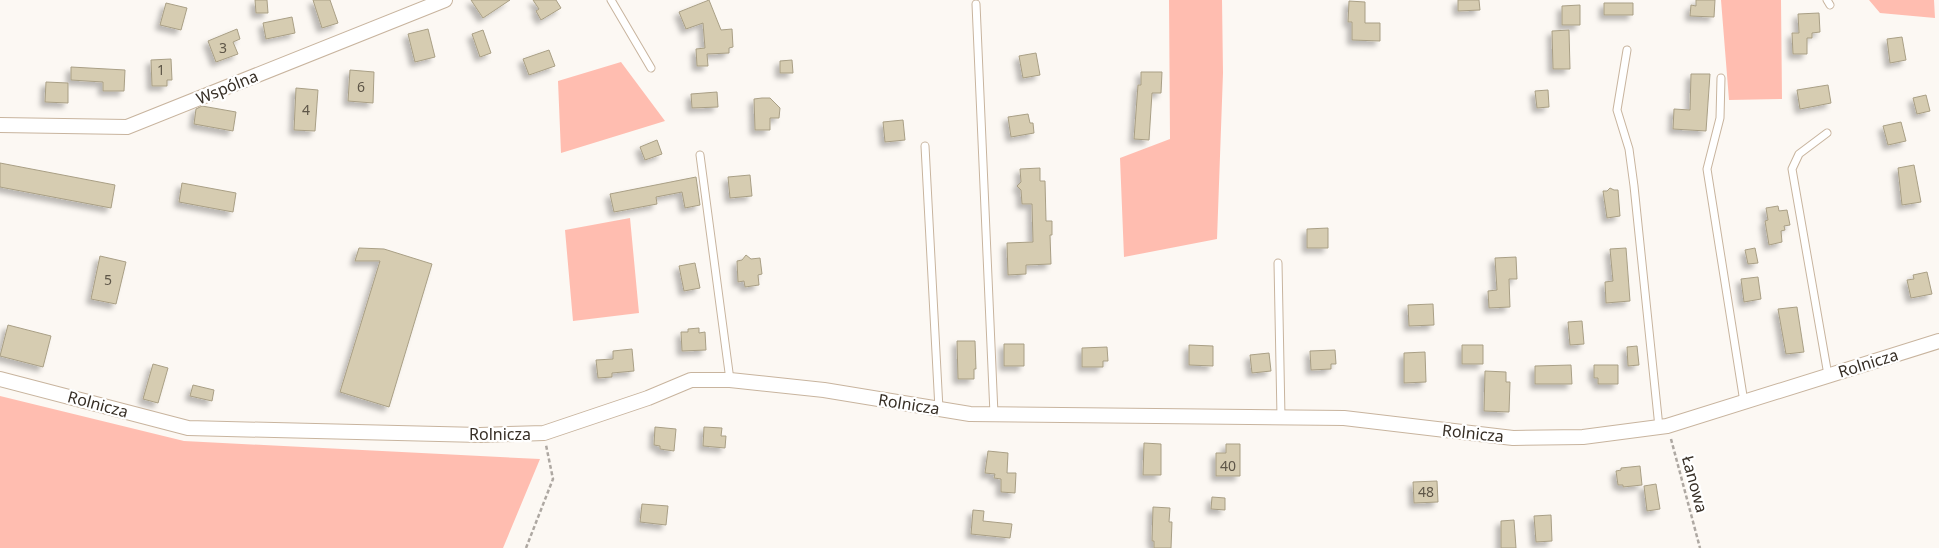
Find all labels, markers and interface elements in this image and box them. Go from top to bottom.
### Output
house number: 3 [219,38,227,57]
house number: 1 [157,60,165,79]
street label: Wspólna [193,65,261,109]
house number: 6 [357,77,365,96]
house number: 4 [302,100,310,119]
house number: 5 [104,270,112,289]
street label: Rolnicza [1835,343,1901,383]
street label: Rolnicza [65,385,131,423]
street label: Rolnicza [877,388,941,420]
street label: Rolnicza [1441,419,1505,447]
street label: Rolnicza [469,423,531,445]
street label: Łanowa [1677,453,1713,515]
house number: 40 [1220,456,1236,475]
house number: 48 [1418,482,1434,501]

